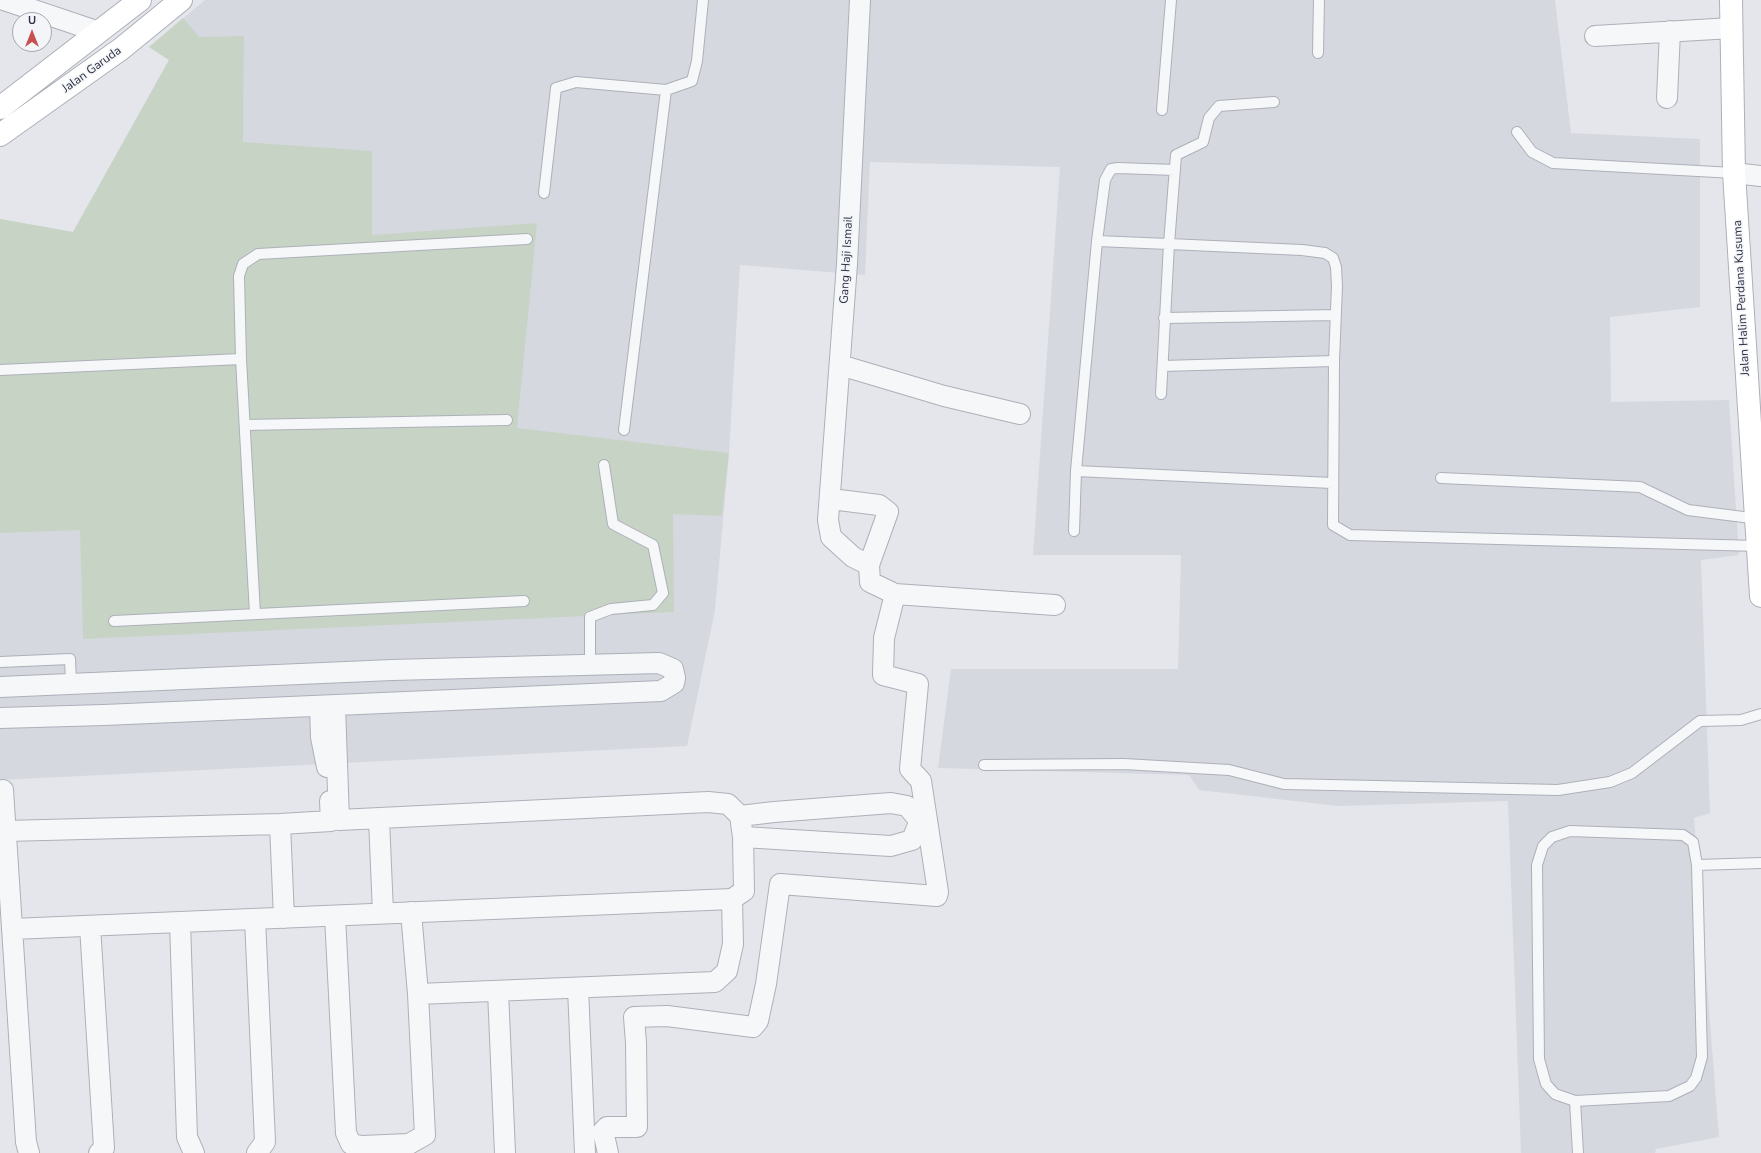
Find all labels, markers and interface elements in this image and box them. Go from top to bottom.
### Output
north arrow [12,12,52,52]
text: U [28,13,36,28]
street label: Jalan Garuda [60,44,124,96]
street label: Gang Haji Ismail [838,216,856,304]
street label: Jalan Halim Perdana Kusuma [1731,220,1753,376]

